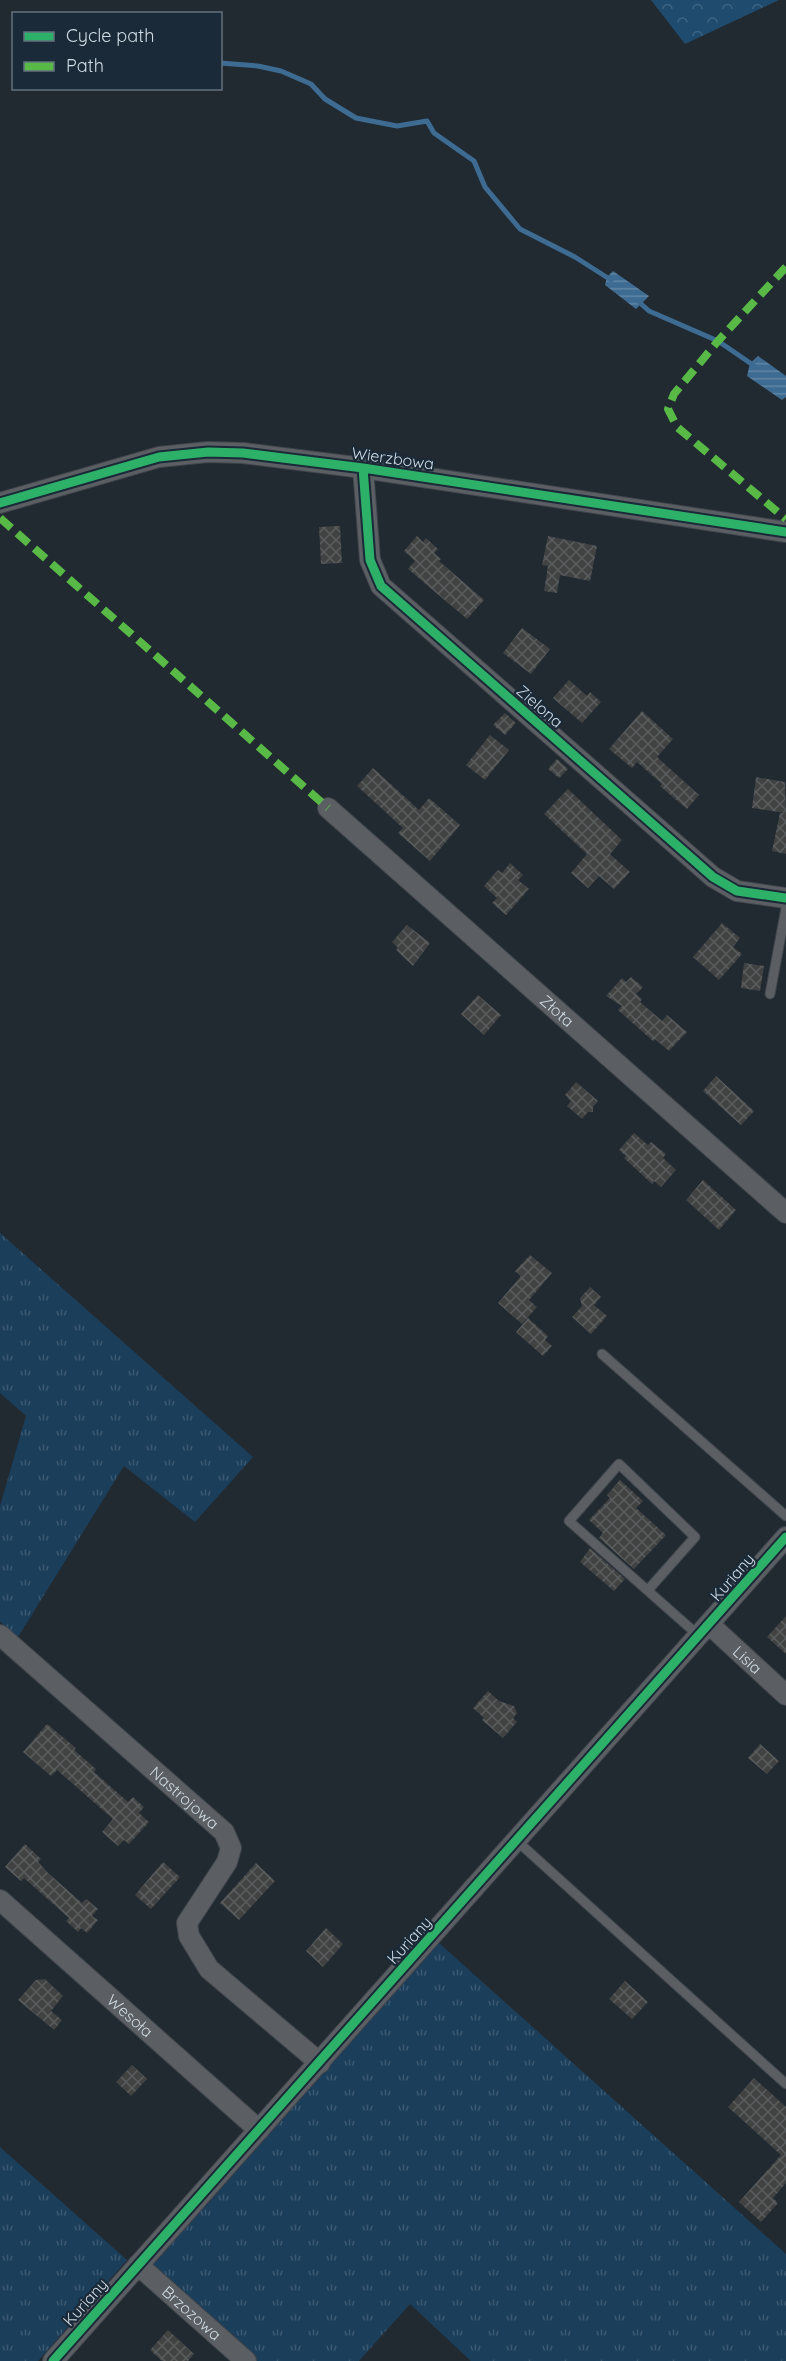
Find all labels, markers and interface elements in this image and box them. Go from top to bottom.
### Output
legend [12,12,222,90]
text: Cycle path [66,24,154,47]
text: Path [66,54,104,77]
street label: Wierzbowa [351,442,435,474]
street label: Zielona [513,680,567,732]
street label: Złota [536,990,578,1031]
street label: Kuriany [706,1549,758,1605]
street label: Lisia [729,1641,766,1678]
street label: Nastrojowa [146,1762,223,1833]
street label: Kuriany [382,1912,436,1968]
street label: Wesoła [103,1990,157,2041]
street label: Kuriany [58,2274,112,2330]
street label: Brzozowa [158,2281,226,2344]

